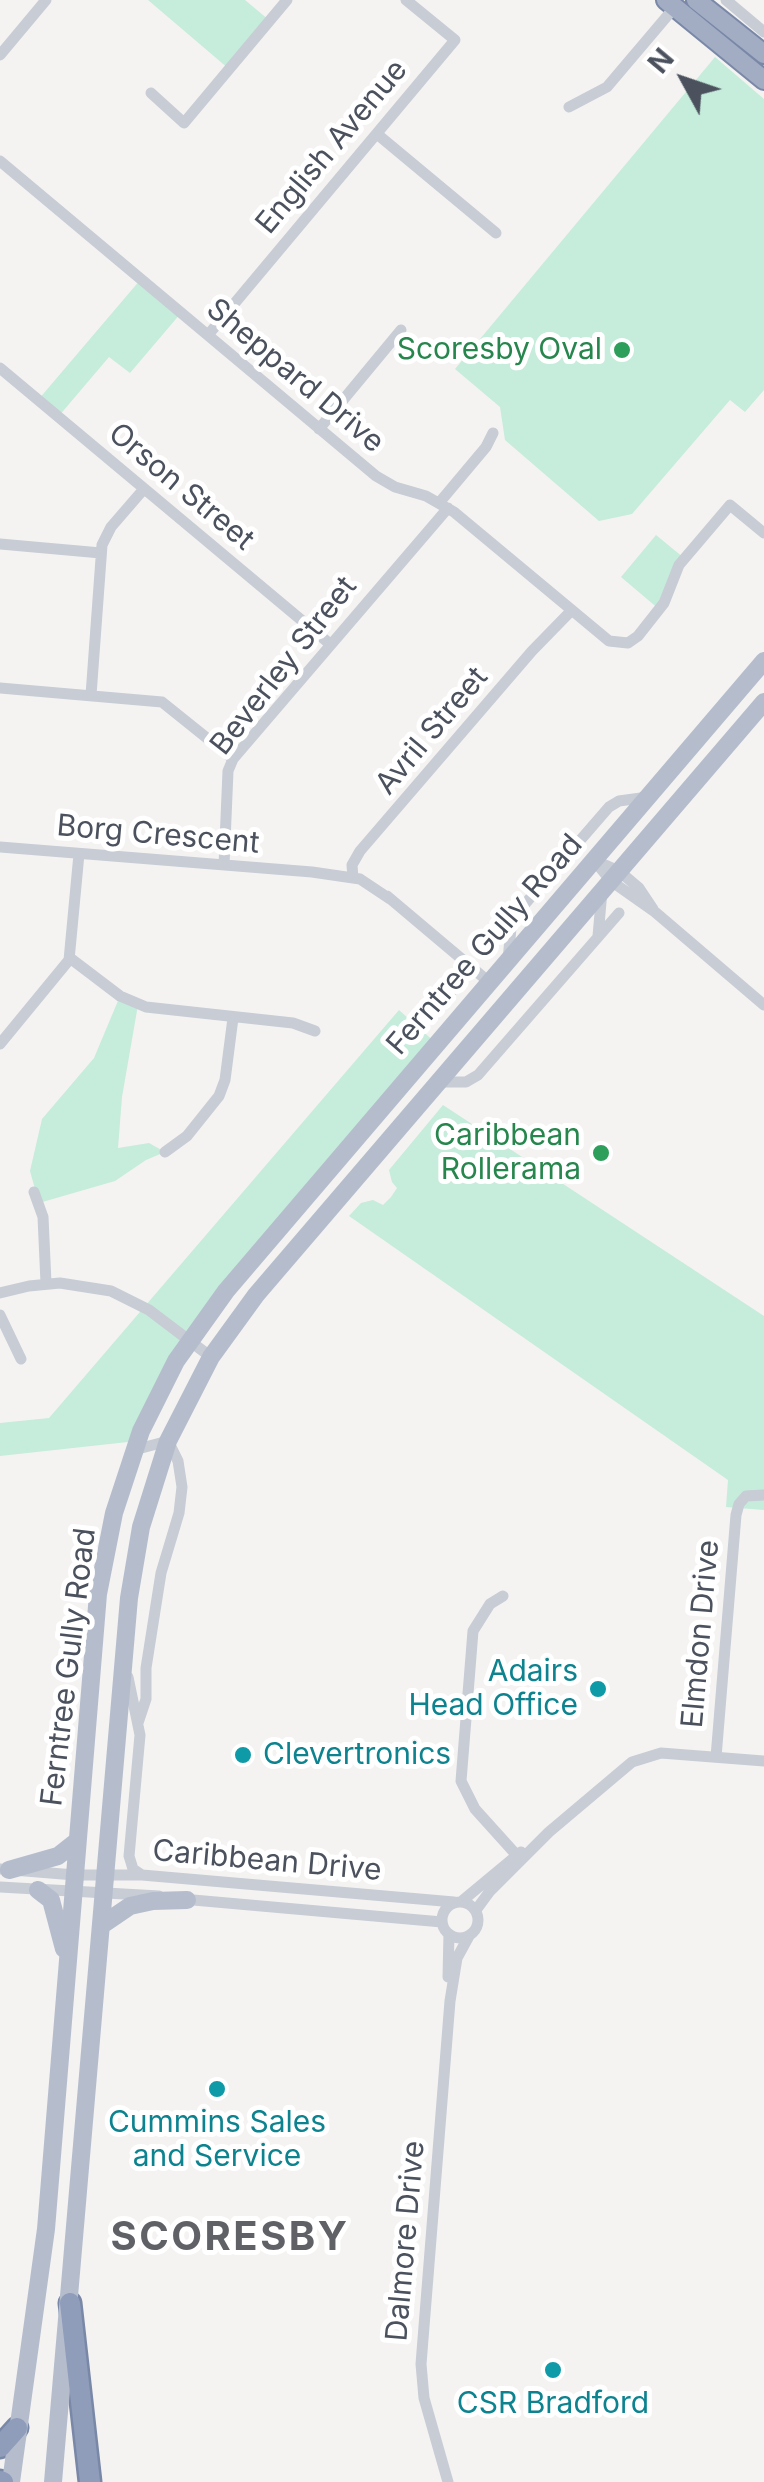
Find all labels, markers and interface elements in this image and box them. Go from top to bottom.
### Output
north arrow [634,30,734,130]
text: N [641,42,681,80]
street label: English Avenue [249,53,415,241]
street label: Sheppard Drive [199,291,391,461]
place label: Scoresby Oval [397,332,602,368]
marker: Scoresby Oval [611,339,633,361]
street label: Orson Street [101,416,261,558]
street label: Beverley Street [203,570,365,762]
street label: Avril Street [368,660,496,802]
street label: Borg Crescent [55,808,261,862]
street label: Ferntree Gully Road [380,828,590,1062]
place label: Caribbean Rollerama [434,1118,581,1188]
marker: Caribbean Rollerama [590,1142,612,1164]
street label: Ferntree Gully Road [34,1526,104,1808]
street label: Elmdon Drive [675,1539,727,1729]
place label: Adairs Head Office [408,1654,578,1724]
marker: Adairs Head Office [587,1678,609,1700]
place label: Clevertronics [263,1737,451,1773]
marker: Clevertronics [232,1744,254,1766]
street label: Caribbean Drive [151,1833,383,1889]
marker: Cummins Sales and Service [206,2078,228,2100]
place label: Cummins Sales and Service [108,2105,326,2176]
street label: Dalmore Drive [379,2139,433,2343]
district label: SCORESBY [110,2214,350,2262]
marker: CSR Bradford [542,2359,564,2381]
place label: CSR Bradford [457,2386,649,2422]

